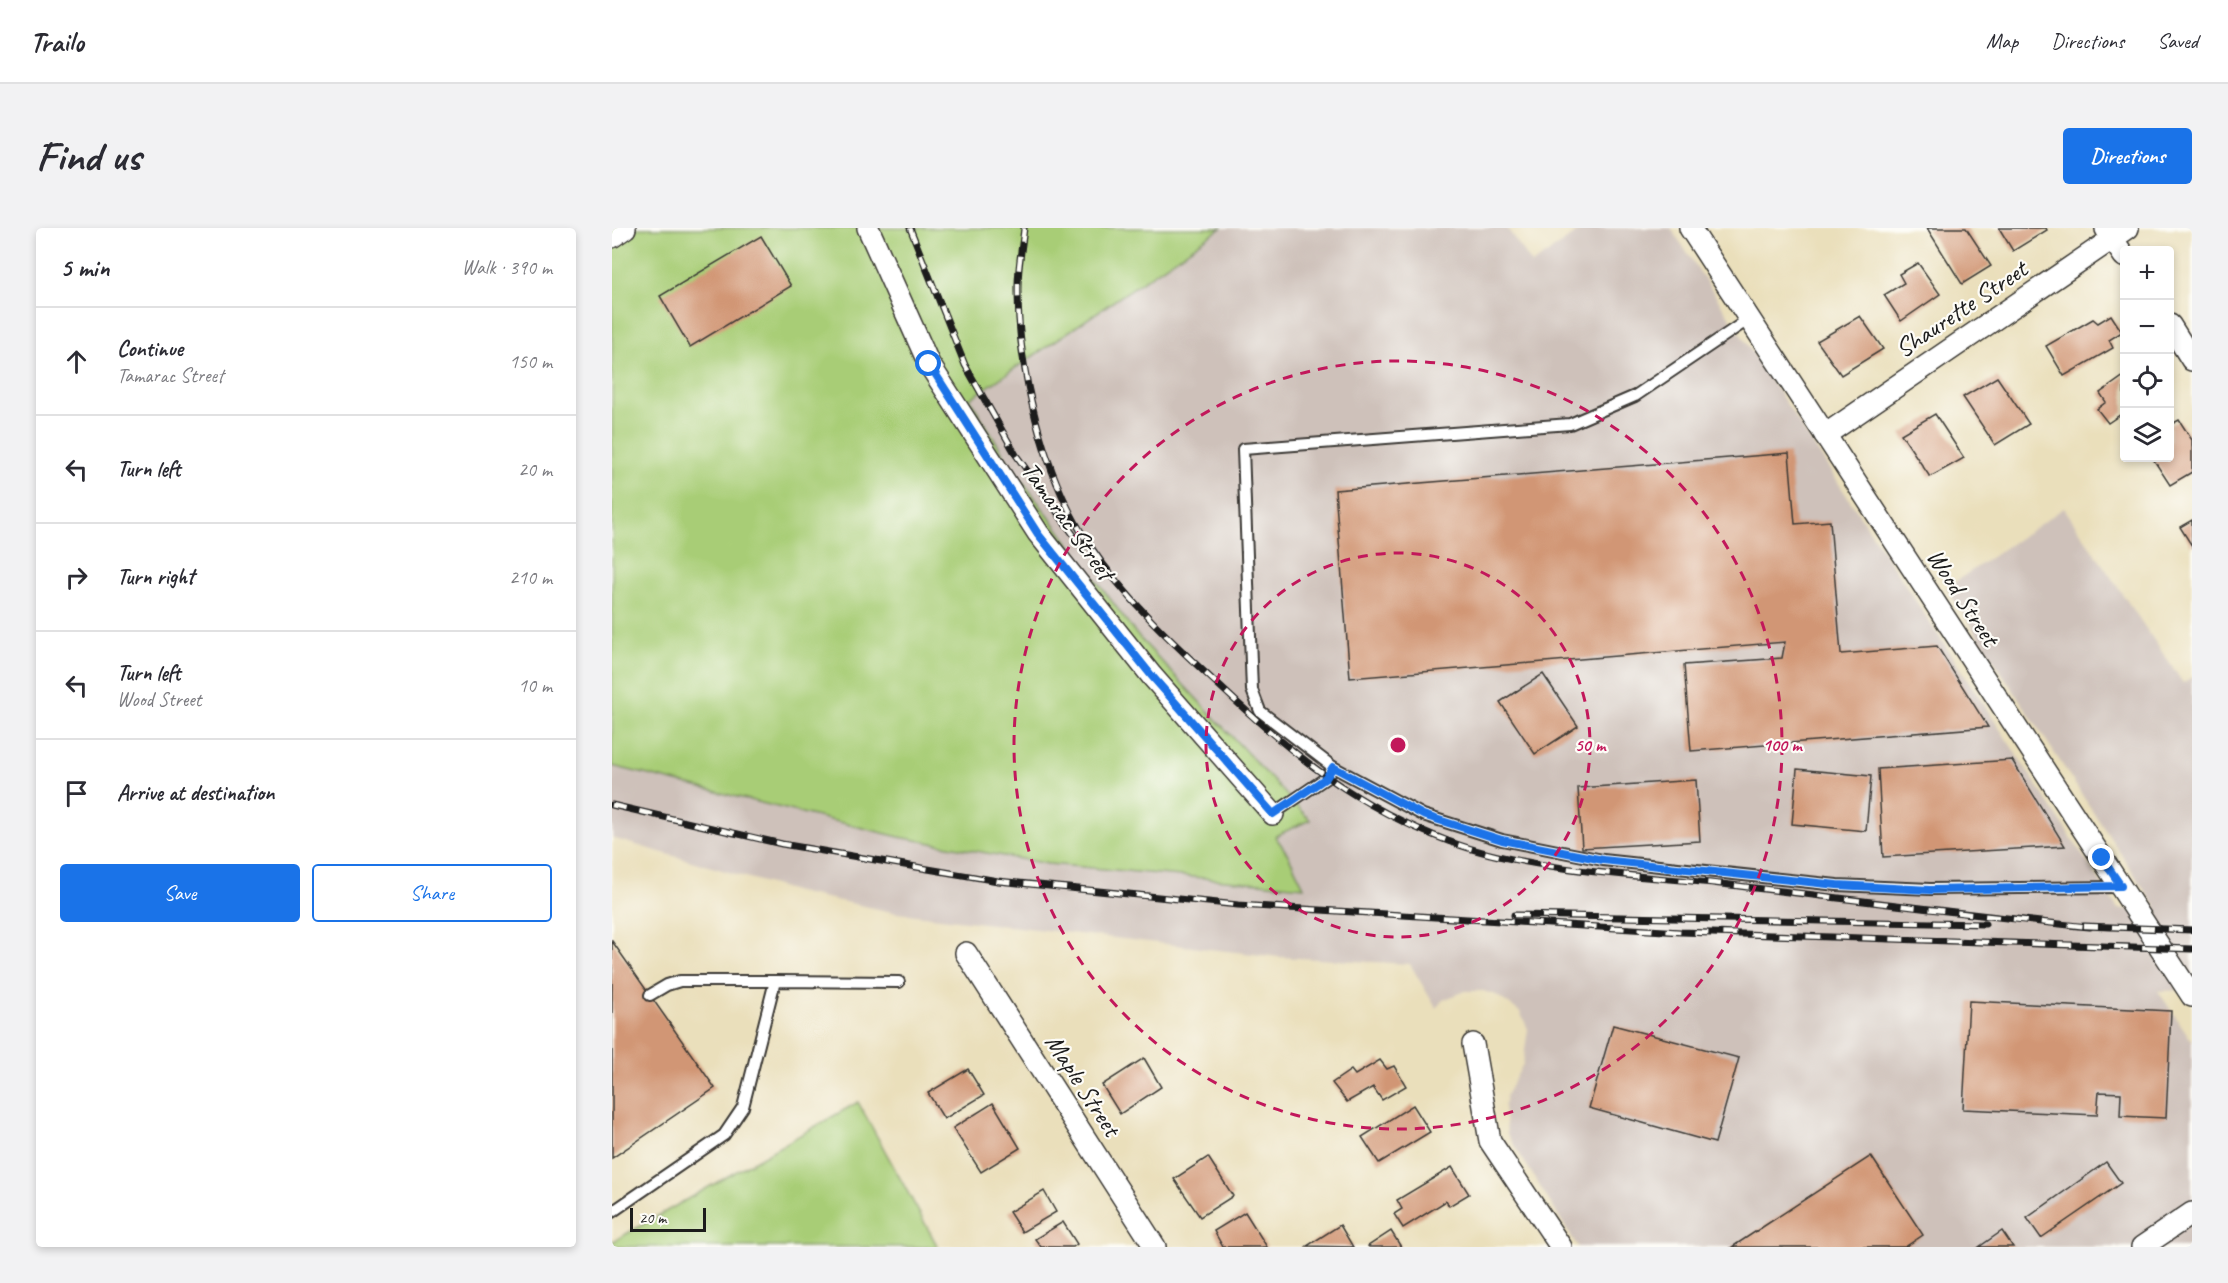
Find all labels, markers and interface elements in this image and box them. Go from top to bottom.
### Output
text: Trailo [30,24,84,59]
text: Map [1986,28,2018,54]
text: Directions [2051,28,2124,54]
text: Saved [2157,28,2198,54]
button: Directions [2063,128,2192,184]
text: Find us [36,130,141,183]
map controls [2120,246,2174,462]
button: + [2120,246,2174,300]
text: 5 min [60,251,109,284]
street label: Shaurette Street [1889,251,2035,365]
text: Walk · 390 m [462,255,552,280]
button: − [2120,300,2174,354]
text: Continue [117,335,183,363]
icon: ahead [60,345,93,378]
text: 150 m [509,349,552,374]
route start [915,350,941,376]
button: locate [2120,354,2174,408]
text: Tamarac Street [117,363,224,388]
button: layers [2120,408,2174,462]
icon: left [60,453,93,486]
text: Turn left [117,455,181,483]
street label: Tamarac Street [1014,455,1124,589]
text: 20 m [518,457,552,482]
street label: Wood Street [1919,542,2008,654]
icon: right [60,561,93,594]
text: Turn right [117,563,194,591]
text: 210 m [509,565,552,590]
text: Turn left [117,659,181,687]
icon: left [60,669,93,702]
text: 10 m [518,673,552,698]
text: Wood Street [117,687,201,712]
text: 50 m [1575,734,1607,756]
text: 100 m [1763,734,1803,756]
centre of rings [1388,735,1408,755]
icon: arrive [60,777,93,810]
text: Arrive at destination [117,779,274,807]
route end [2088,844,2114,870]
button: Save [60,864,300,922]
button: Share [312,864,552,922]
street label: Maple Street [1038,1028,1130,1144]
scale bar [630,1205,706,1232]
text: 20 m [639,1208,666,1228]

